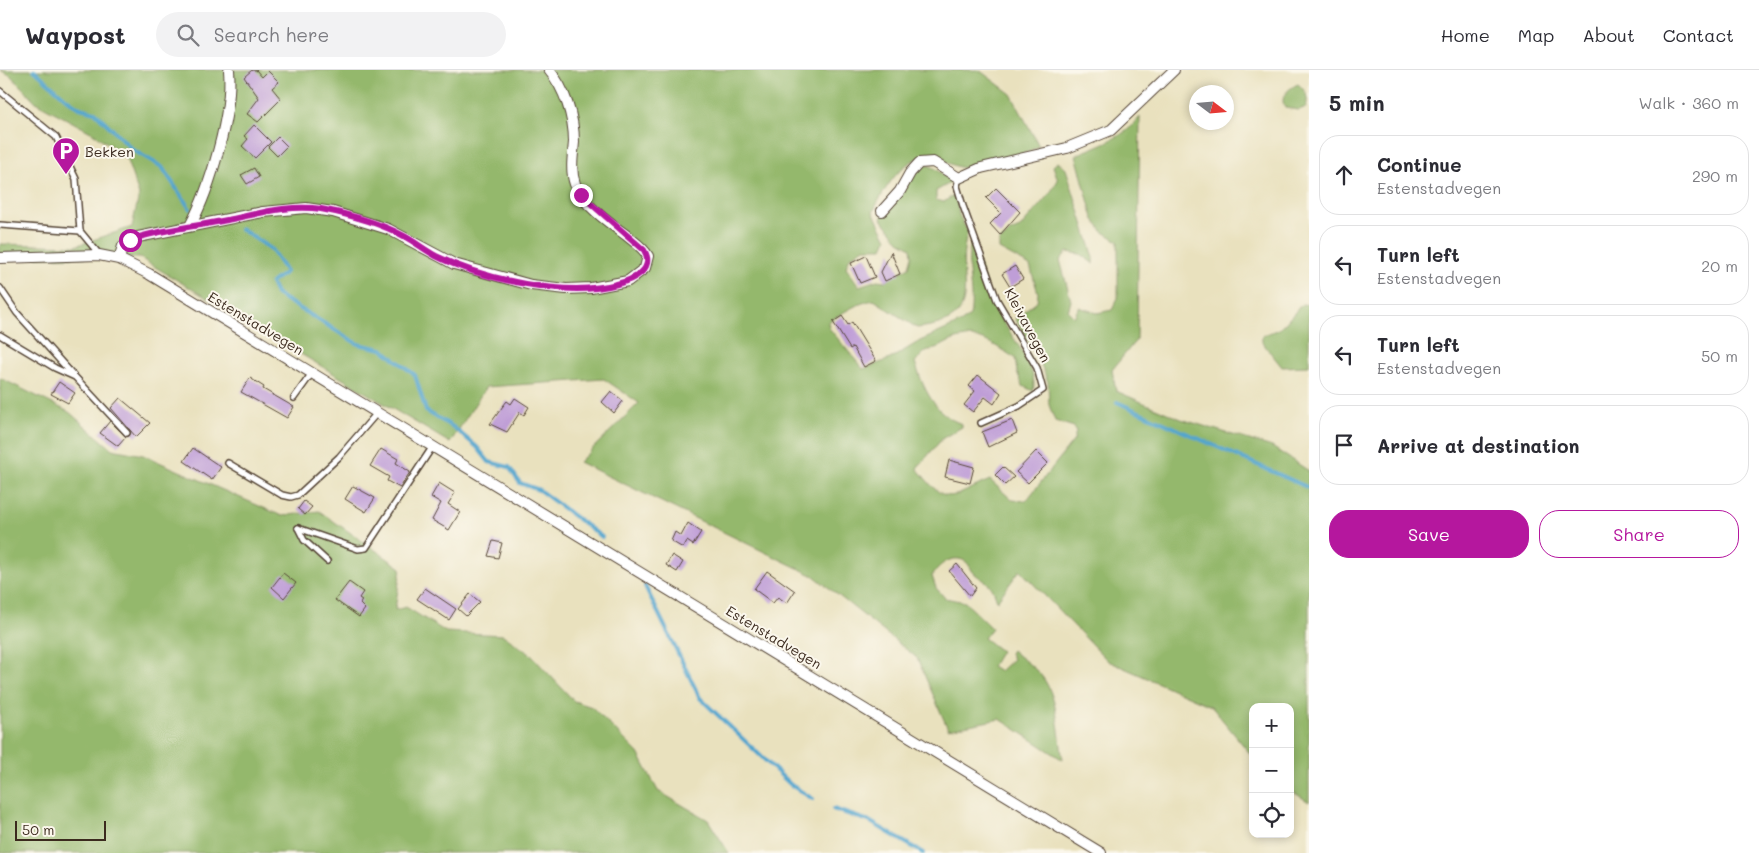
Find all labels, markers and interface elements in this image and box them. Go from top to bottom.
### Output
search box [156,12,506,57]
text: Waypost [25,19,126,50]
icon: search [174,21,202,49]
text: Search here [214,22,329,47]
text: Home [1441,23,1490,47]
text: Map [1518,23,1554,47]
text: About [1582,23,1635,47]
text: Contact [1663,23,1734,47]
north arrow [1189,85,1234,130]
text: 5 min [1329,89,1385,116]
text: Walk · 360 m [1638,92,1739,113]
parking icon: Bekken [51,136,81,175]
place label: Bekken [85,142,134,161]
text: Continue [1377,152,1462,177]
icon: ahead [1330,161,1358,189]
text: 290 m [1692,165,1738,186]
text: Estenstadvegen [1377,177,1501,198]
route end [570,184,593,207]
route start [119,229,142,252]
text: Turn left [1377,242,1460,267]
icon: left [1330,251,1358,279]
text: 20 m [1701,255,1738,276]
text: Estenstadvegen [1377,267,1501,288]
street label: Kleivavegen [1000,284,1056,366]
street label: Estenstadvegen [205,287,307,359]
text: Turn left [1377,332,1460,357]
icon: left [1330,341,1358,369]
text: 50 m [1701,345,1738,366]
text: Estenstadvegen [1377,357,1501,378]
icon: arrive [1330,431,1358,459]
text: Arrive at destination [1377,433,1580,458]
button: Save [1329,510,1529,558]
button: Share [1539,510,1739,558]
street label: Estenstadvegen [723,601,825,673]
map controls [1249,703,1294,838]
button: + [1249,703,1294,748]
button: − [1249,748,1294,793]
button: locate [1249,793,1294,838]
scale bar [15,818,106,841]
text: 50 m [22,820,54,839]

